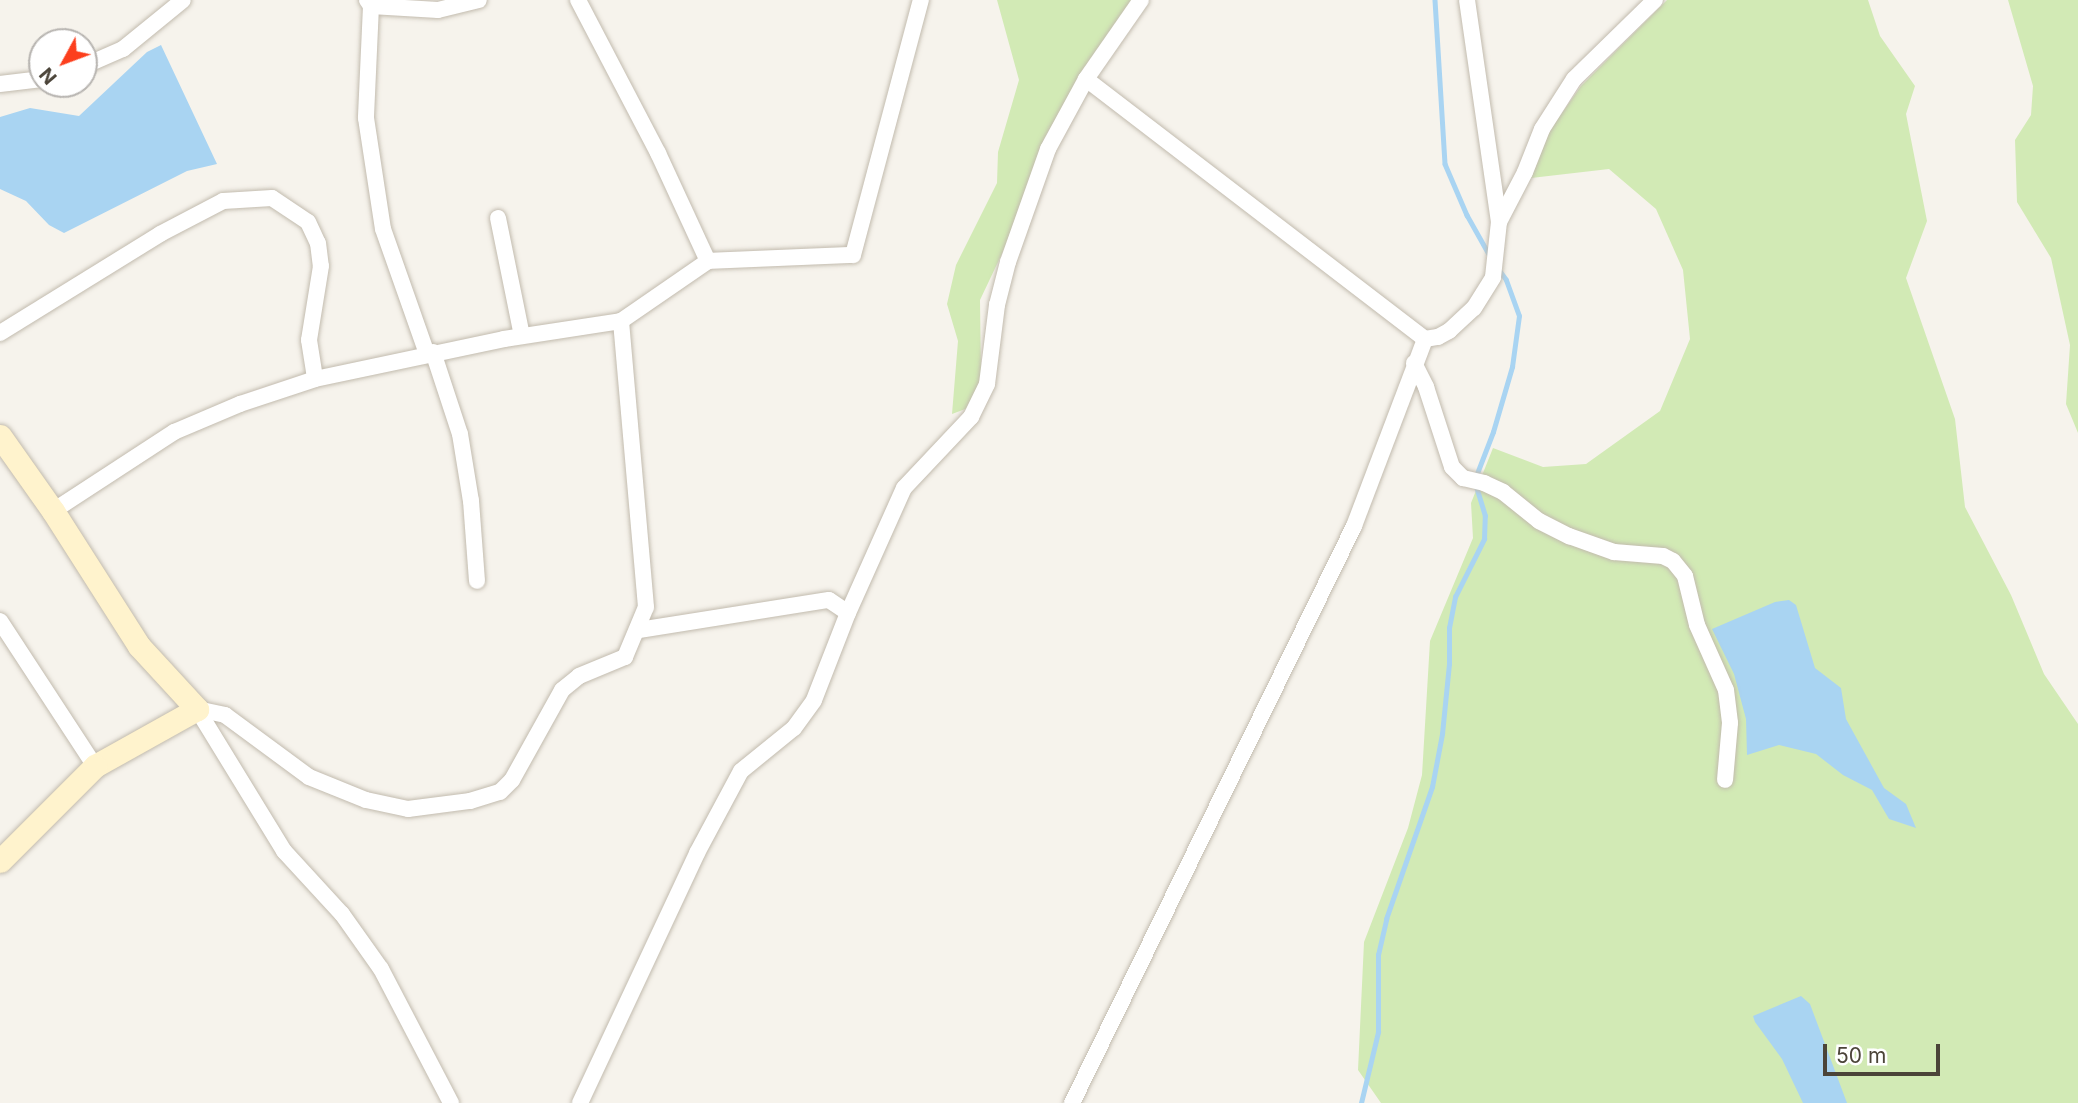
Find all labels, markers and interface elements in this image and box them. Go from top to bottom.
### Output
north arrow [28,28,98,98]
text: N [35,63,62,89]
scale bar [1826,1030,1943,1074]
text: 50 m [1836,1043,1886,1068]

